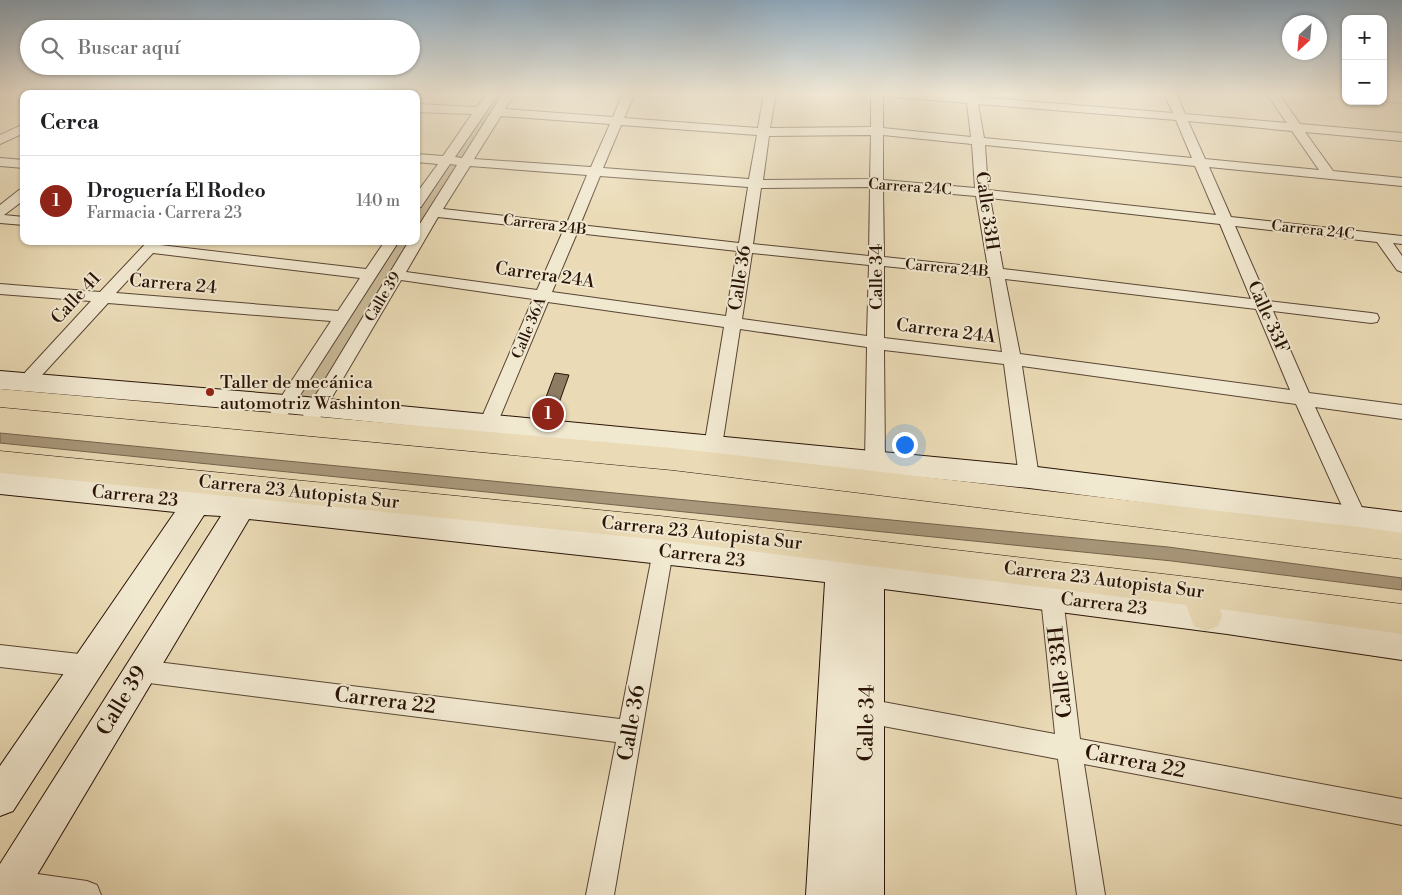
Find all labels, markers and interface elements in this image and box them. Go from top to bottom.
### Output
north arrow [1282,15,1327,60]
map controls [1342,15,1387,105]
button: + [1342,15,1387,60]
search box [20,20,420,75]
icon: search [38,34,66,62]
text: Buscar aquí [78,36,180,60]
button: − [1342,60,1387,105]
text: Cerca [40,110,99,136]
street label: Calle 33H [970,170,1004,252]
street label: Carrera 24C [868,175,952,199]
text: Droguería El Rodeo [87,179,266,203]
text: 1 [52,191,60,211]
text: 140 m [356,191,400,211]
text: Farmacia · Carrera 23 [87,203,242,223]
street label: Carrera 24B [502,210,588,240]
street label: Carrera 24C [1270,216,1356,244]
street label: Calle 36 [723,244,757,312]
street label: Calle 34 [865,244,888,310]
street label: Carrera 24B [904,255,990,281]
street label: Carrera 24A [494,257,597,293]
street label: Calle 41 [46,267,106,329]
street label: Carrera 24 [128,269,218,299]
street label: Calle 39 [361,269,405,325]
street label: Calle 33F [1242,277,1294,357]
street label: Calle 36A [508,294,551,362]
street label: Carrera 24A [895,313,998,349]
place label: Taller de mecánica automotriz Washinton [220,371,401,415]
marker: Taller de mecánica automotriz Washinton [204,386,216,398]
pin: 1 [532,395,564,433]
your location [892,432,918,458]
street label: Carrera 23 Autopista Sur [197,470,401,514]
street label: Carrera 23 [91,480,180,512]
street label: Carrera 23 Autopista Sur [600,511,804,555]
street label: Carrera 23 [657,539,747,573]
street label: Carrera 23 Autopista Sur [1003,557,1205,603]
street label: Carrera 23 [1059,588,1149,620]
street label: Calle 33H [1043,625,1079,719]
street label: Calle 39 [91,661,153,741]
street label: Carrera 22 [333,682,437,720]
street label: Calle 36 [613,683,652,763]
street label: Calle 34 [853,684,881,762]
street label: Carrera 22 [1082,740,1188,784]

